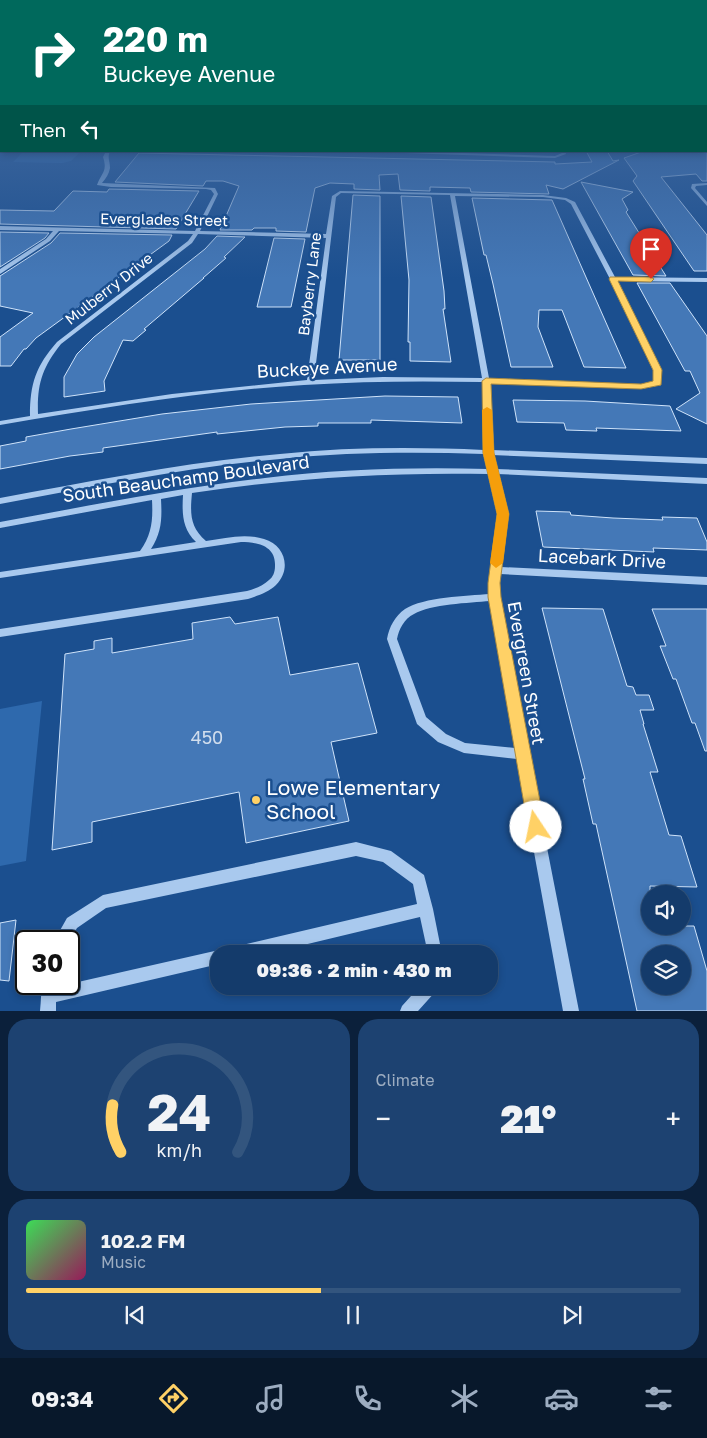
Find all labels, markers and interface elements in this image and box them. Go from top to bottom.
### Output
text: 220 m [103,18,208,60]
icon: right [20,20,85,85]
text: Buckeye Avenue [103,60,275,87]
icon: left [76,115,104,143]
text: Then [20,118,66,141]
street label: Everglades Street [100,209,228,229]
pin [630,228,672,279]
street label: Bayberry Lane [294,231,324,337]
icon: arrive [637,235,665,263]
street label: Mulberry Drive [61,248,156,328]
street label: Buckeye Avenue [256,352,398,382]
street label: South Beauchamp Boulevard [61,450,311,506]
street label: Lacebark Drive [537,544,667,572]
street label: Evergreen Street [504,599,550,746]
house number: 450 [191,726,223,748]
place label: Lowe Elementary School [266,774,440,824]
marker: Lowe Elementary School [250,794,262,806]
position arrow [509,800,561,852]
map controls [641,885,691,995]
button: sound [641,885,691,935]
speed limit sign: 30 [15,930,80,995]
button: layers [641,945,691,995]
text: 09:36 · 2 min · 430 m [257,958,451,981]
text: Climate [376,1070,435,1090]
text: 24 [147,1080,211,1142]
text: 21° [500,1096,556,1141]
text: − [376,1102,391,1135]
text: + [666,1102,681,1135]
text: km/h [156,1139,201,1161]
text: 102.2 FM [101,1229,185,1252]
text: Music [101,1252,146,1272]
icon: previous [121,1301,149,1329]
icon: pause [339,1301,367,1329]
icon: next [558,1301,586,1329]
icon: directions [156,1381,191,1416]
icon: music [253,1381,288,1416]
icon: phone [350,1381,385,1416]
icon: climate [447,1381,482,1416]
icon: car [544,1381,579,1416]
icon: filters [641,1381,676,1416]
text: 09:34 [31,1385,94,1412]

